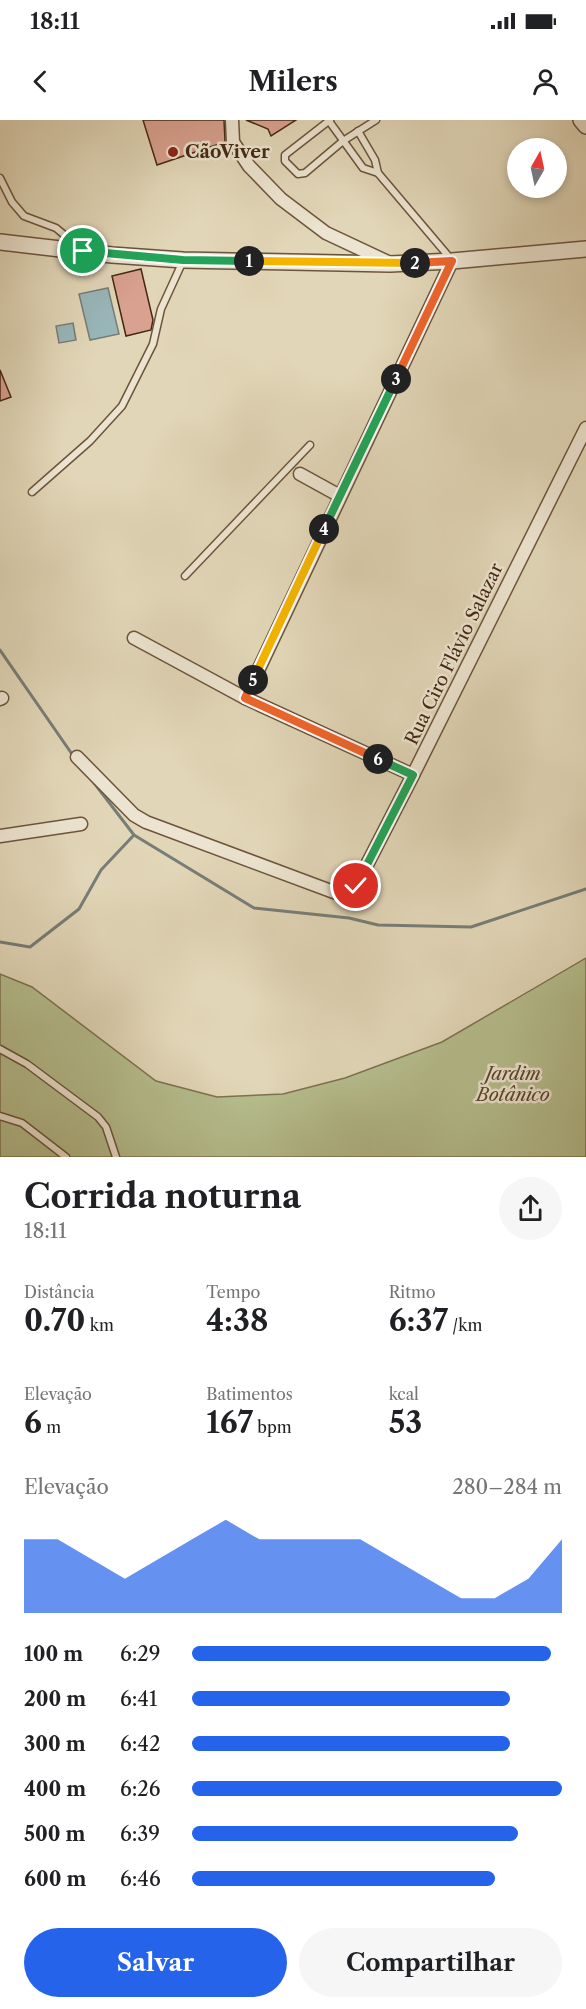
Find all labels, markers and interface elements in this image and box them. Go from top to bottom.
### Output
text: 18:11 [30,8,80,35]
icon: back [24,65,57,98]
text: Milers [248,65,338,98]
icon: person [529,65,562,98]
north arrow [507,138,567,198]
map controls [507,138,567,198]
place label: CãoViver [185,141,270,163]
marker: CãoViver [166,145,180,159]
pin [57,225,108,276]
icon: arrive [66,234,99,267]
pin: 1 [234,246,264,276]
pin: 2 [400,248,430,278]
text: 1 [245,251,253,271]
text: 2 [410,253,420,273]
pin: 3 [381,364,411,394]
text: 3 [391,369,401,389]
pin: 4 [309,514,339,544]
text: 4 [319,519,329,539]
street label: Rua Ciro Flávio Salazar [400,559,508,748]
pin: 5 [238,665,268,695]
text: 5 [249,670,257,690]
pin: 6 [363,744,393,774]
text: 6 [373,749,383,769]
pin [330,860,381,911]
icon: check [339,869,372,902]
park label: Jardim Botânico [474,1063,550,1106]
text: Corrida noturna [24,1176,301,1217]
button: share [499,1177,562,1240]
text: 18:11 [24,1219,67,1243]
text: Distância [24,1282,95,1302]
text: Tempo [206,1282,260,1302]
text: Ritmo [389,1282,436,1302]
text: 0.70 [24,1302,85,1339]
text: 4:38 [206,1302,268,1339]
text: 6:37 [389,1302,448,1339]
text: km [85,1315,114,1335]
text: /km [448,1315,482,1335]
text: Elevação [24,1384,92,1404]
text: Batimentos [206,1384,293,1404]
text: kcal [389,1384,419,1404]
text: 6 [24,1404,42,1441]
text: 167 [206,1404,253,1441]
text: 53 [389,1404,422,1441]
text: m [42,1417,61,1437]
text: bpm [253,1417,292,1437]
text: Elevação [24,1475,109,1499]
text: 280–284 m [452,1475,562,1499]
text: 100 m [24,1642,83,1666]
text: 6:29 [120,1642,161,1666]
text: 200 m [24,1687,86,1711]
text: 6:41 [120,1687,157,1711]
text: 300 m [24,1732,86,1756]
text: 6:42 [120,1732,160,1756]
text: 400 m [24,1777,86,1801]
text: 6:26 [120,1777,161,1801]
text: 500 m [24,1822,85,1846]
text: 6:39 [120,1822,160,1846]
text: 600 m [24,1867,86,1891]
text: 6:46 [120,1867,161,1891]
button: Salvar [24,1928,287,1997]
button: Compartilhar [299,1928,562,1997]

